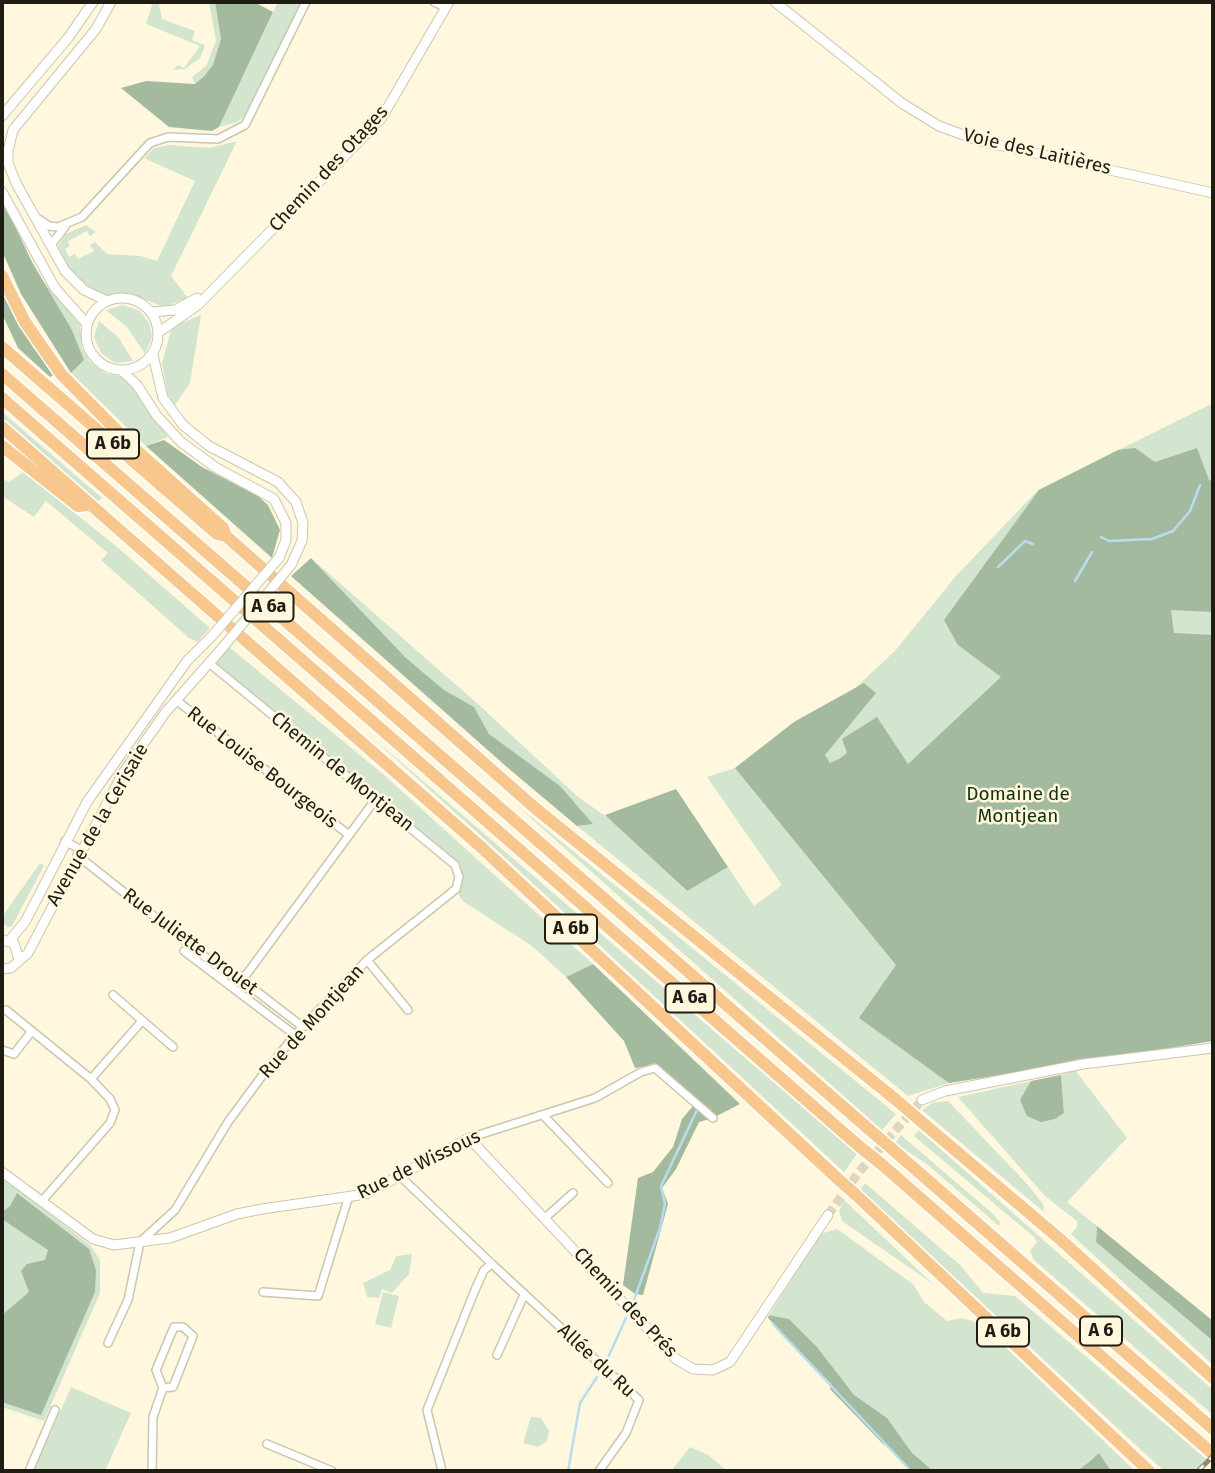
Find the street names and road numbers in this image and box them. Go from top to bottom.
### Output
street label: Chemin des Otages [265,101,393,237]
street label: Voie des Laitières [961,124,1113,180]
road number: A 6b [87,430,139,458]
road number: A 6a [244,592,294,622]
street label: Rue Louise Bourgeois [182,702,342,834]
street label: Chemin de Montjean [266,707,418,837]
street label: Avenue de la Cerisaie [42,740,154,910]
street label: Rue Juliette Drouet [118,884,262,1000]
road number: A 6b [545,914,597,944]
street label: Rue de Montjean [255,960,369,1084]
road number: A 6a [666,984,714,1013]
street label: Rue de Wissous [354,1125,484,1205]
street label: Chemin des Prés [568,1243,682,1363]
road number: A 6 [1080,1316,1122,1346]
road number: A 6b [977,1317,1029,1346]
street label: Allée du Ru [553,1319,639,1403]

